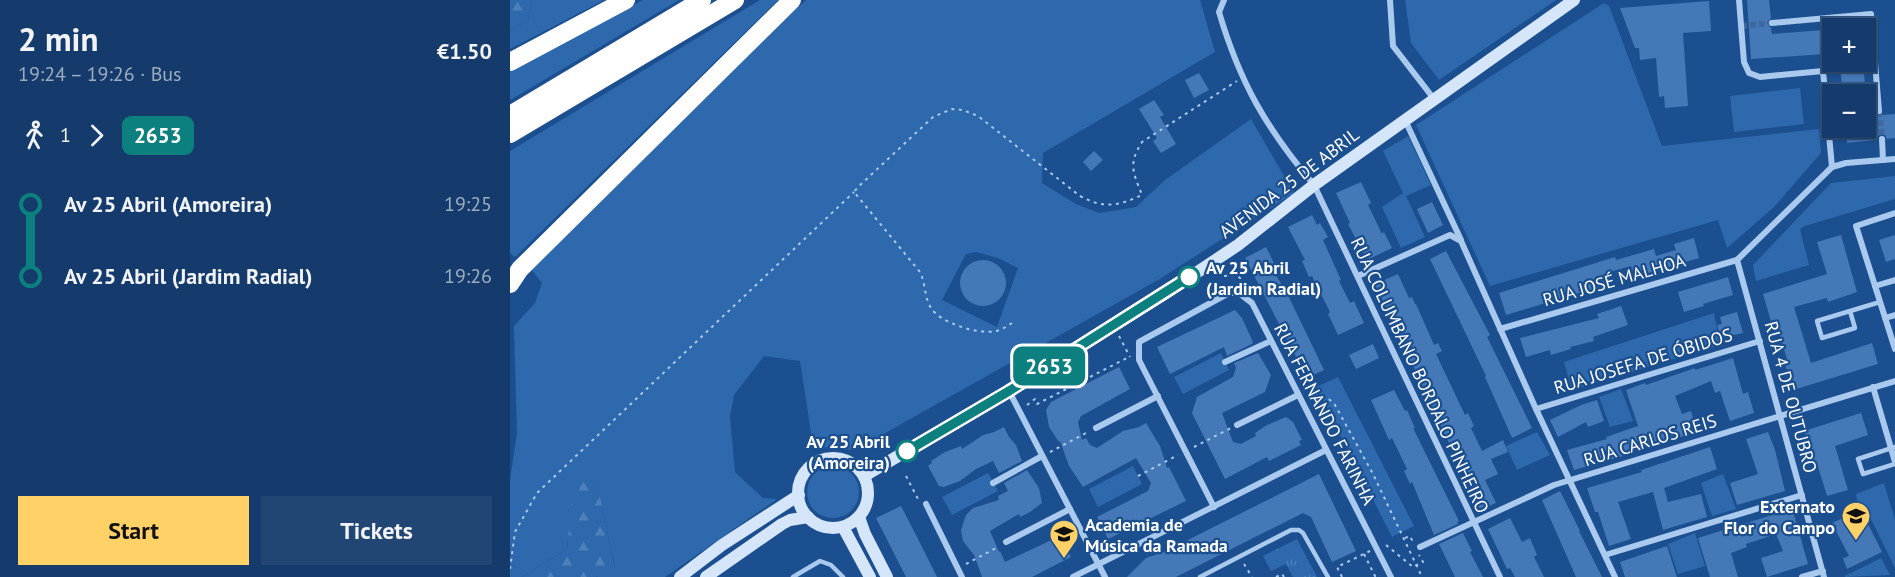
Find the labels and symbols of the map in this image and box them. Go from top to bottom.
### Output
street label: AVENIDA 25 DE ABRIL [1214,123,1364,243]
street label: RUA COLUMBANO BORDALO PINHEIRO [1346,233,1494,517]
street label: RUA JOSÉ MALHOA [1540,249,1688,311]
place label: Av 25 Abril (Jardim Radial) [1206,256,1321,300]
marker: Av 25 Abril (Jardim Radial) [1178,266,1200,288]
street label: RUA 4 DE OUTUBRO [1760,318,1822,476]
street label: RUA FERNANDO FARINHA [1269,319,1381,509]
street label: RUA JOSEFA DE ÓBIDOS [1551,323,1735,399]
line badge: 2653 [1007,346,1091,386]
street label: RUA CARLOS REIS [1581,409,1719,471]
place label: Av 25 Abril (Amoreira) [806,430,891,474]
marker: Av 25 Abril (Amoreira) [896,440,918,462]
place label: Externato Flor do Campo [1724,495,1835,539]
school or university icon: Externato Flor do Campo [1840,500,1872,542]
place label: Academia de Música da Ramada [1085,513,1228,557]
school or university icon: Academia de Música da Ramada [1048,518,1080,560]

